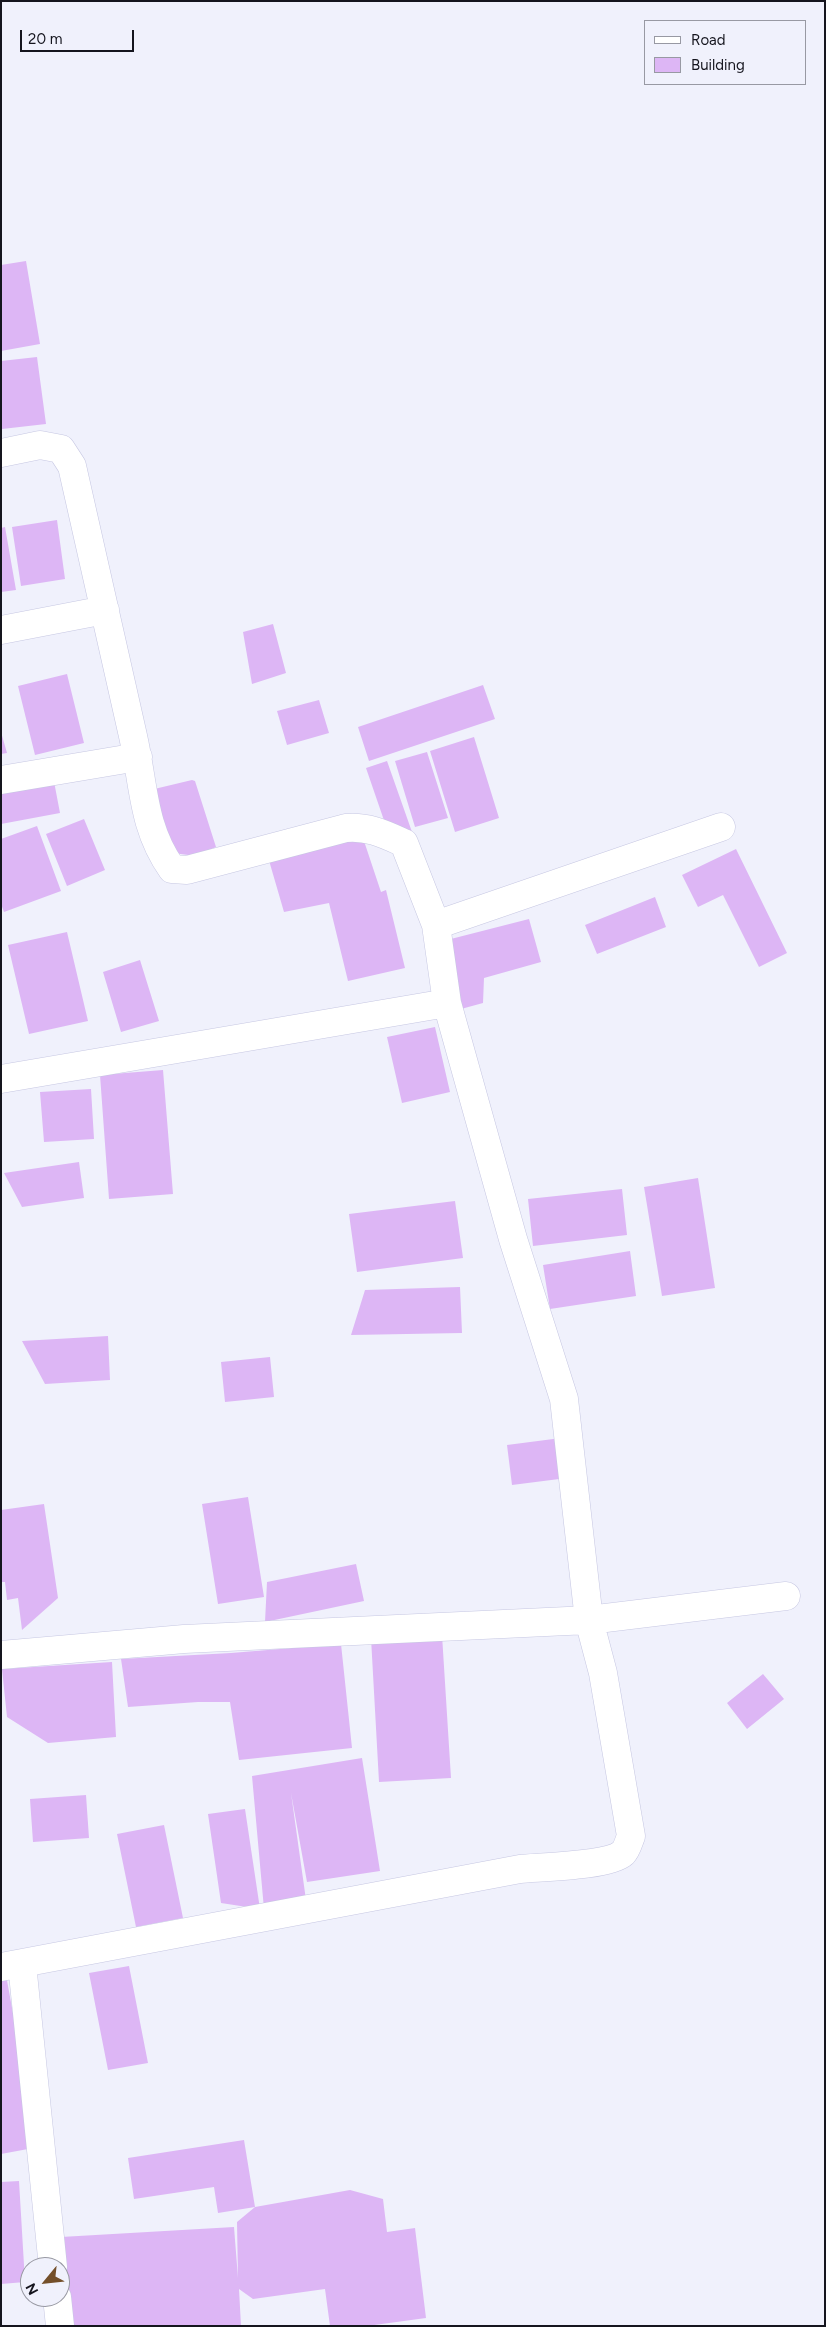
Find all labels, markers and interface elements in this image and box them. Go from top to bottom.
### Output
scale bar [22,20,136,52]
legend [644,20,806,85]
text: 20 m [28,30,62,48]
text: Road [691,31,726,49]
text: Building [691,56,745,74]
north arrow [20,2257,70,2307]
text: N [22,2280,42,2298]

